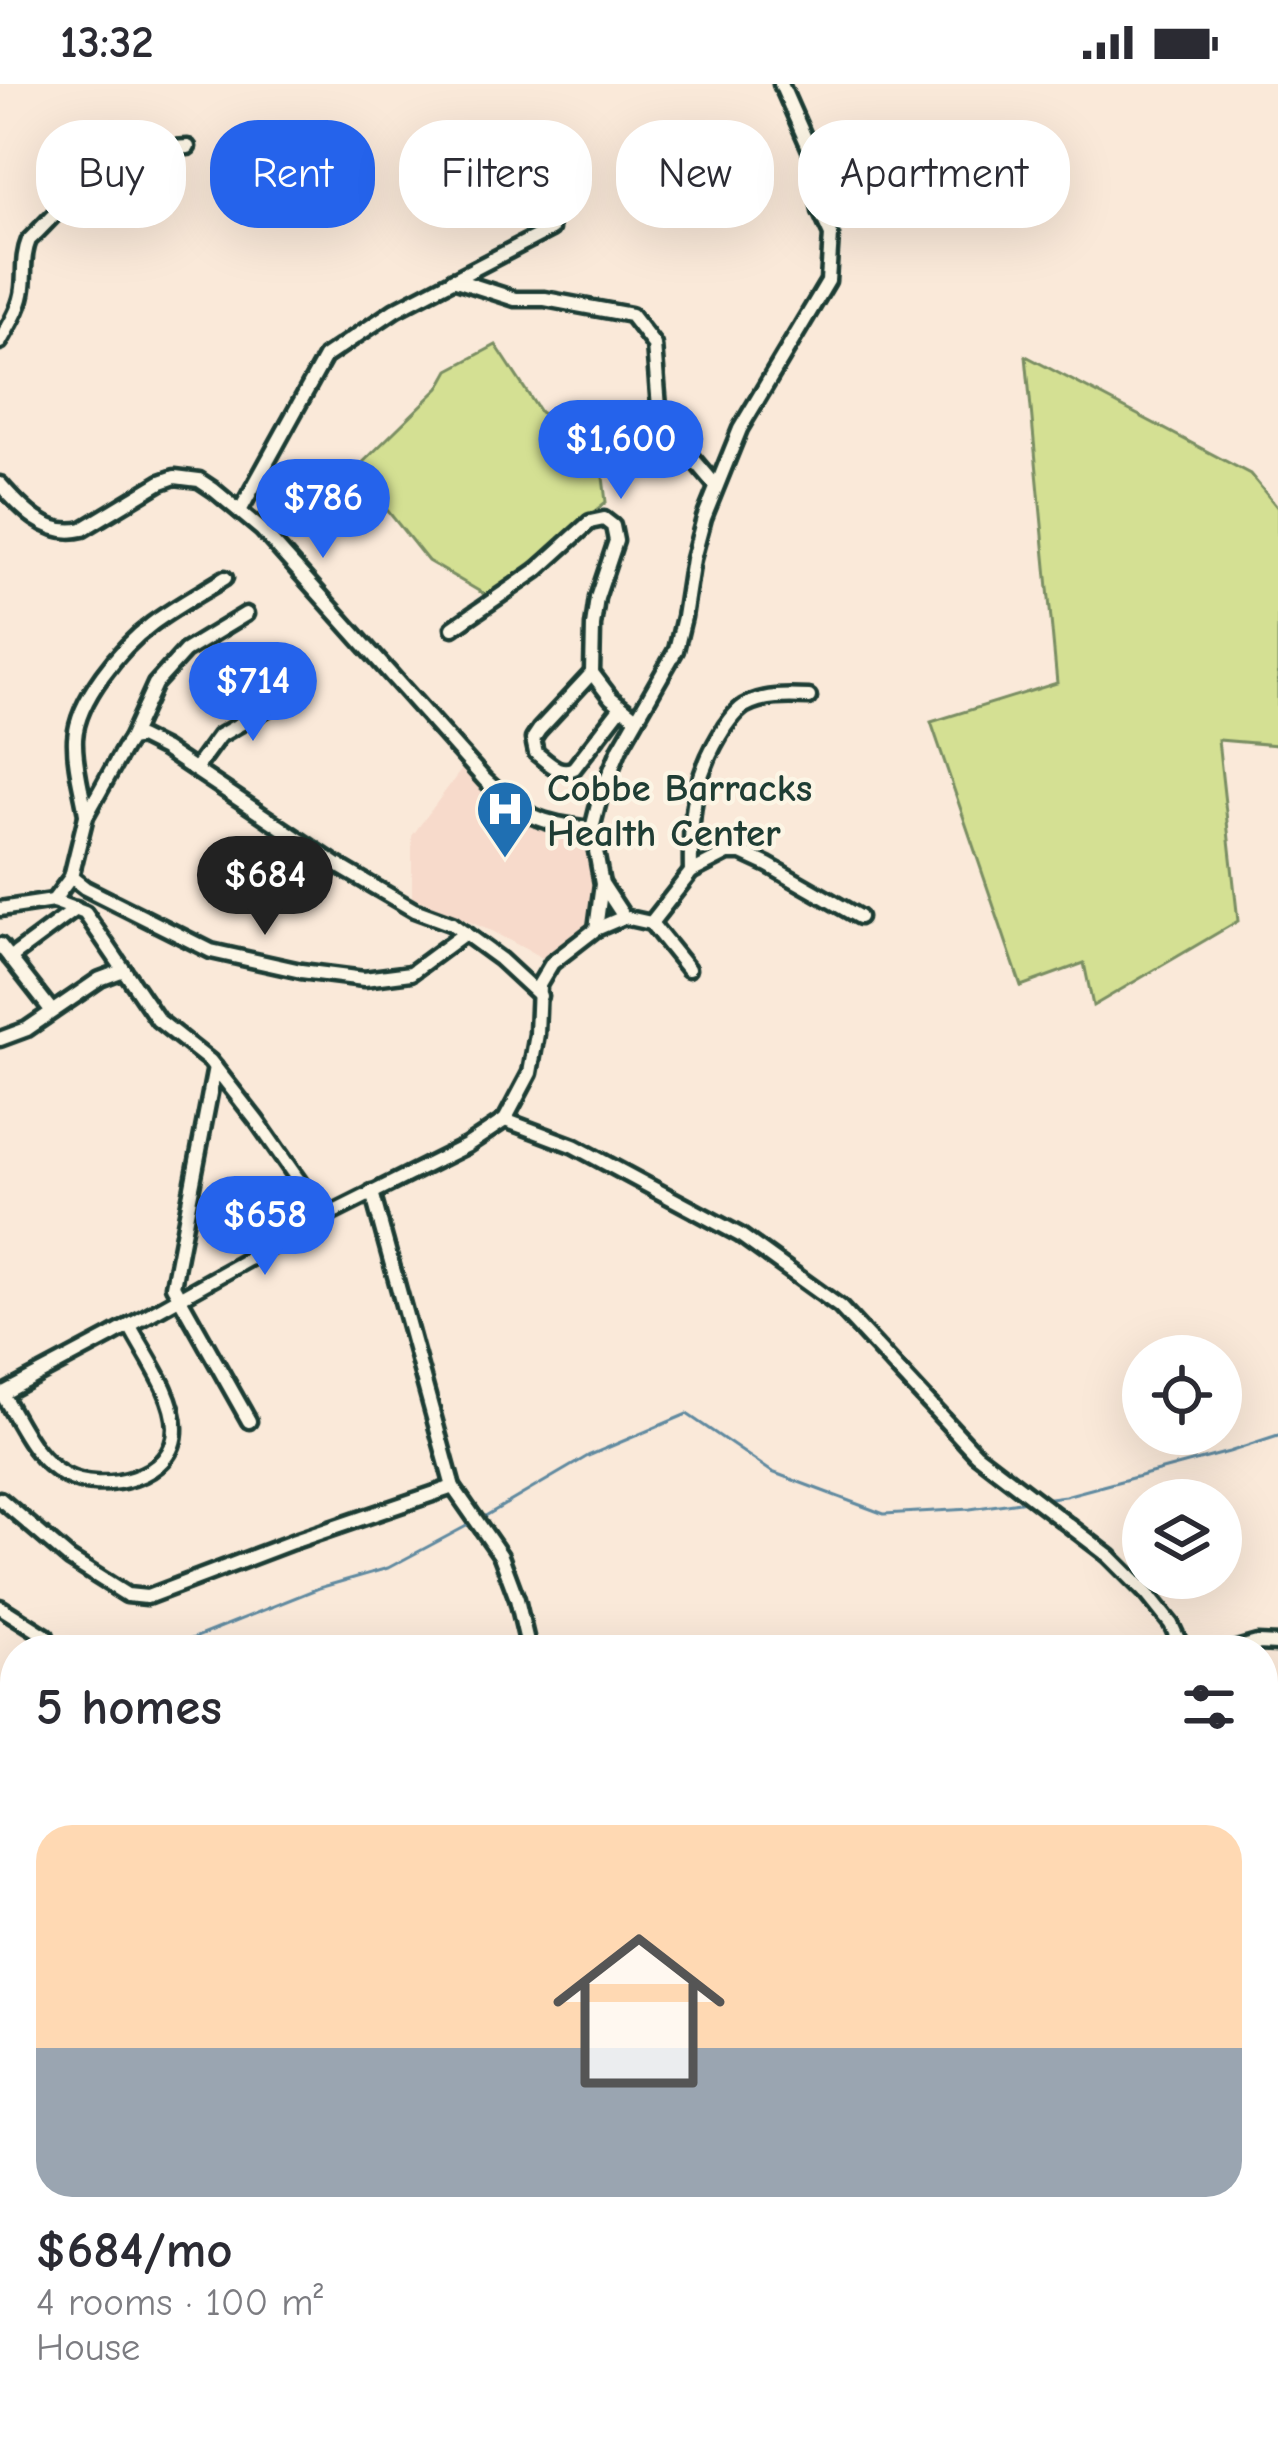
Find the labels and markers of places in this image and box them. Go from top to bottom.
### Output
pin: $1,600 [523,400,719,502]
pin: $786 [252,459,394,561]
pin: $714 [182,642,324,744]
place label: Cobbe Barracks Health Center [547,766,812,856]
hospital icon: Cobbe Barracks Health Center [474,778,536,860]
pin: $684 [194,836,336,938]
pin: $658 [194,1176,336,1278]

